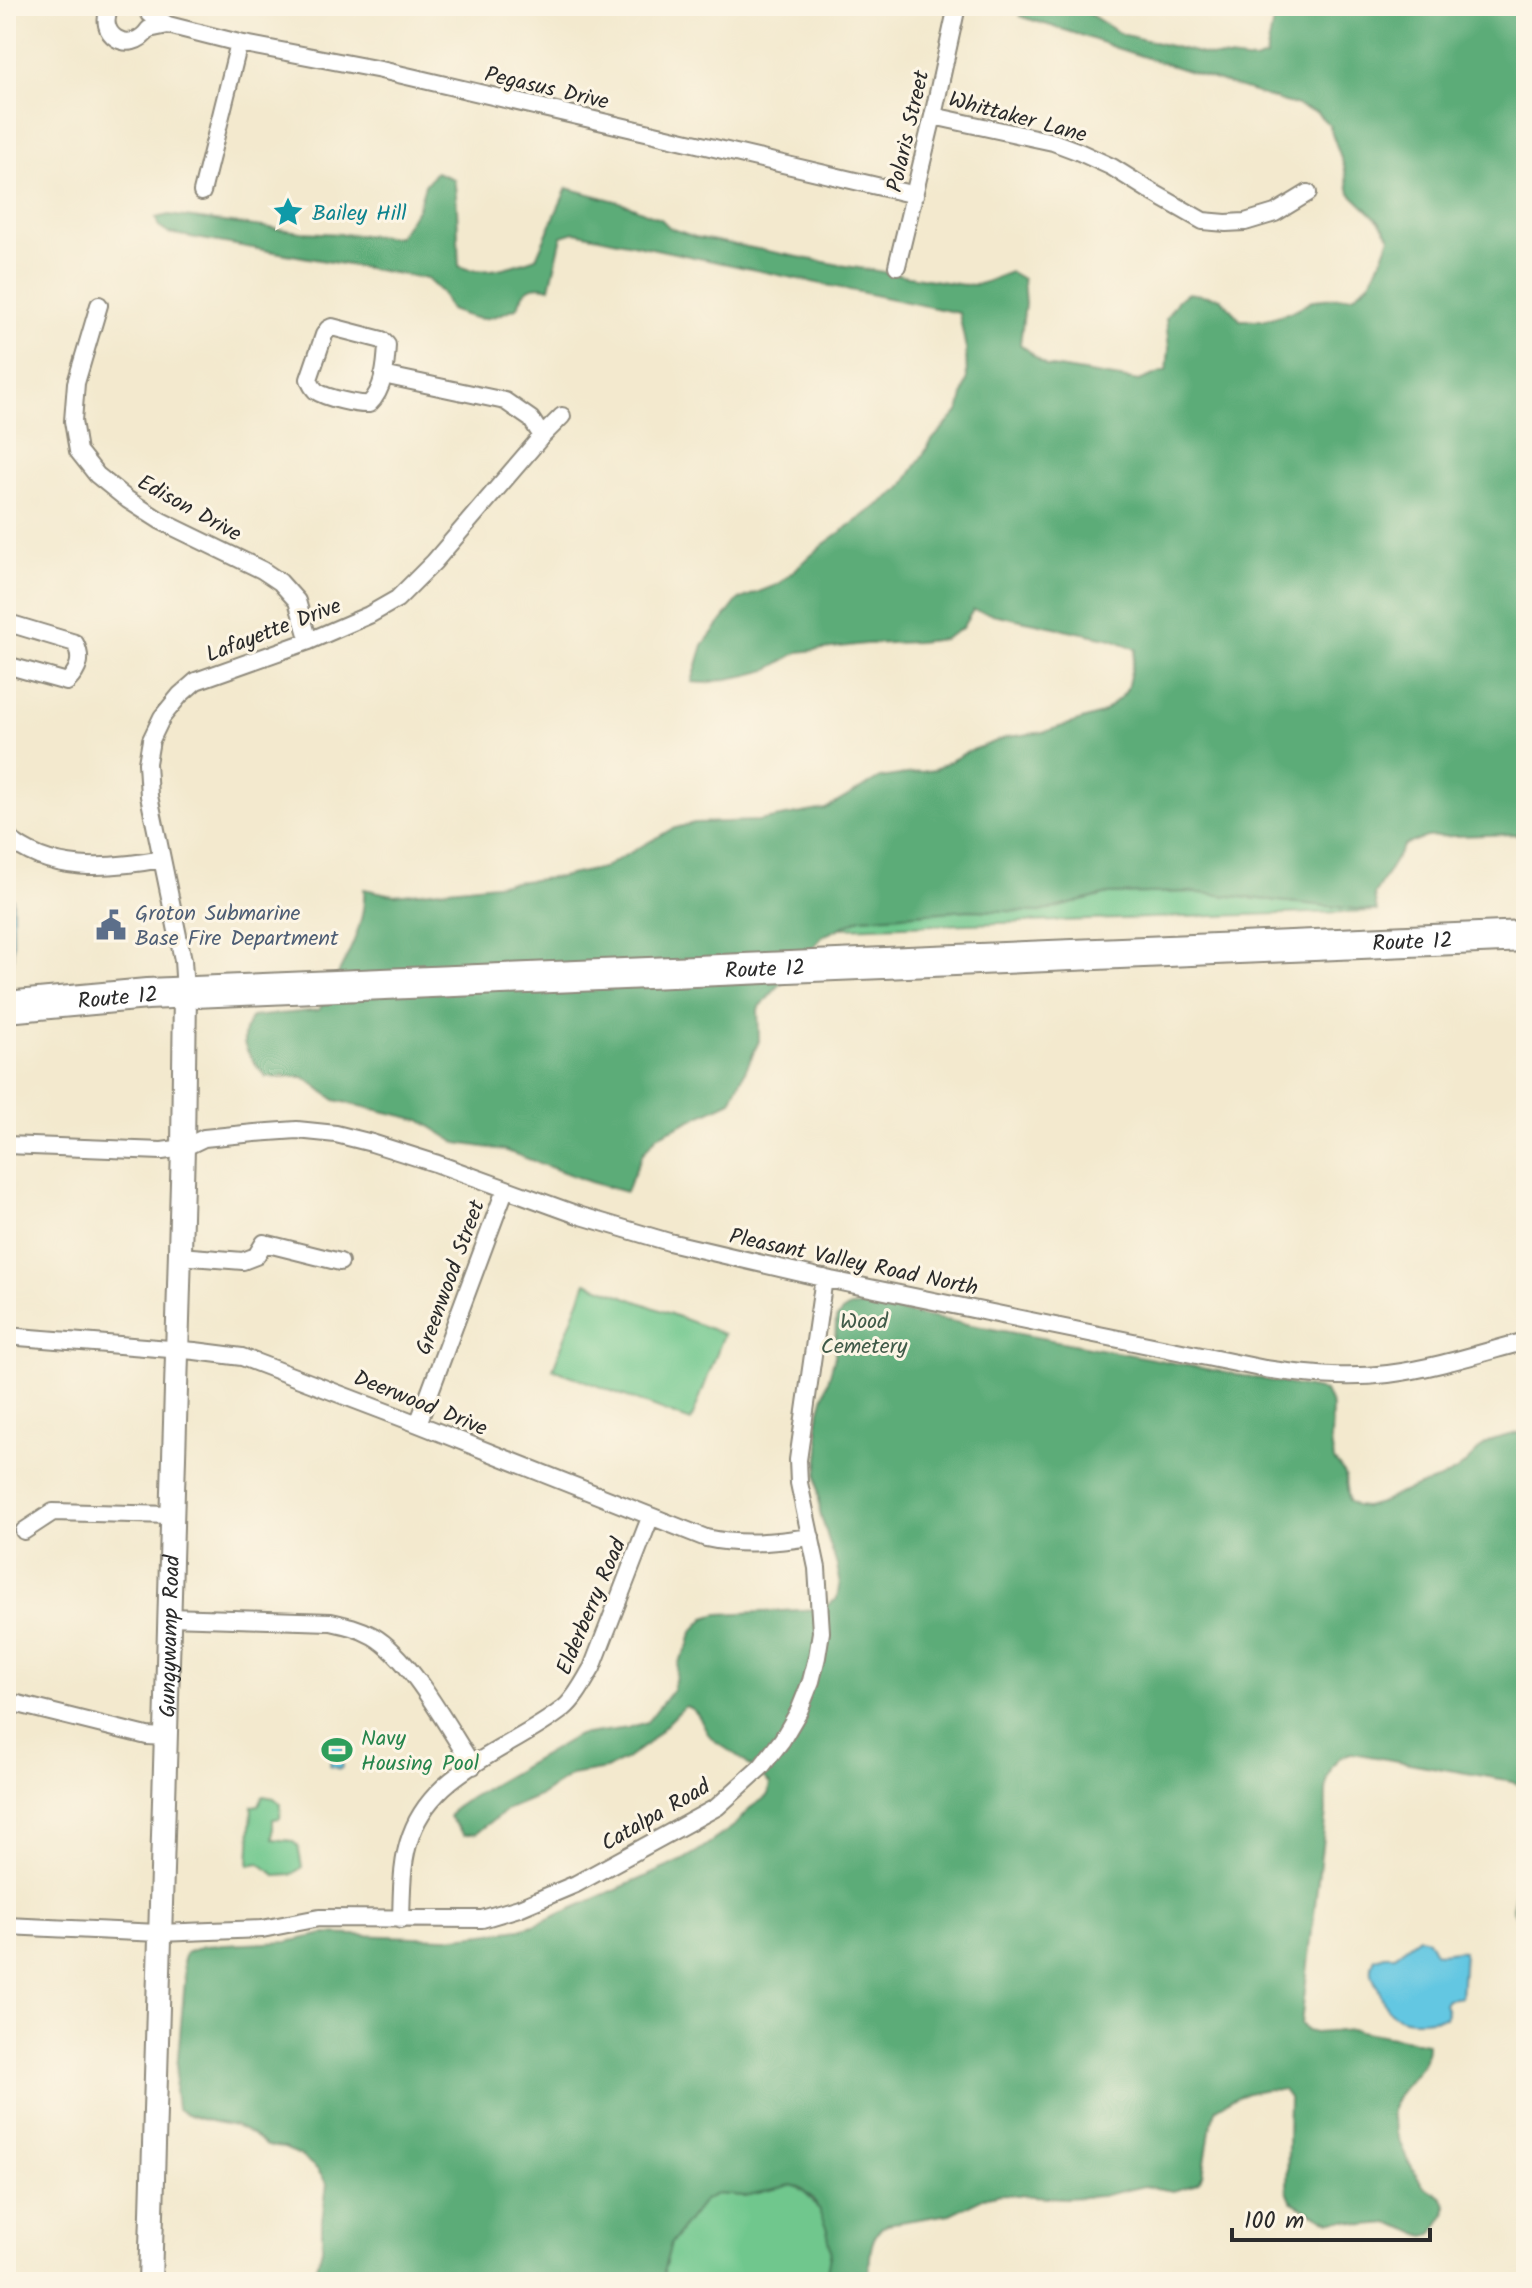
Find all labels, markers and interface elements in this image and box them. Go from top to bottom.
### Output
street label: Pegasus Drive [481,58,612,121]
street label: Polaris Street [878,67,941,196]
street label: Whittaker Lane [944,83,1090,154]
place icon: Bailey Hill [271,195,305,229]
place label: Bailey Hill [312,197,407,232]
street label: Edison Drive [130,466,248,552]
street label: Lafayette Drive [201,589,347,673]
place label: Groton Submarine Base Fire Department [135,897,339,957]
public building icon: Groton Submarine Base Fire Department [94,908,128,942]
street label: Route 12 [1371,924,1453,962]
street label: Route 12 [724,951,806,990]
street label: Route 12 [76,979,158,1020]
street label: Greenwood Street [407,1195,496,1360]
street label: Pleasant Valley Road North [726,1220,981,1307]
park label: Wood Cemetery [821,1305,908,1365]
street label: Deerwood Drive [348,1362,492,1447]
street label: Elderberry Road [548,1532,637,1681]
street label: Gungywamp Road [151,1553,191,1718]
place label: Navy Housing Pool [361,1722,480,1782]
sports icon: Navy Housing Pool [320,1733,354,1767]
street label: Catalpa Road [595,1770,718,1862]
scale bar [1232,2192,1430,2242]
text: 100 m [1244,2202,1304,2241]

